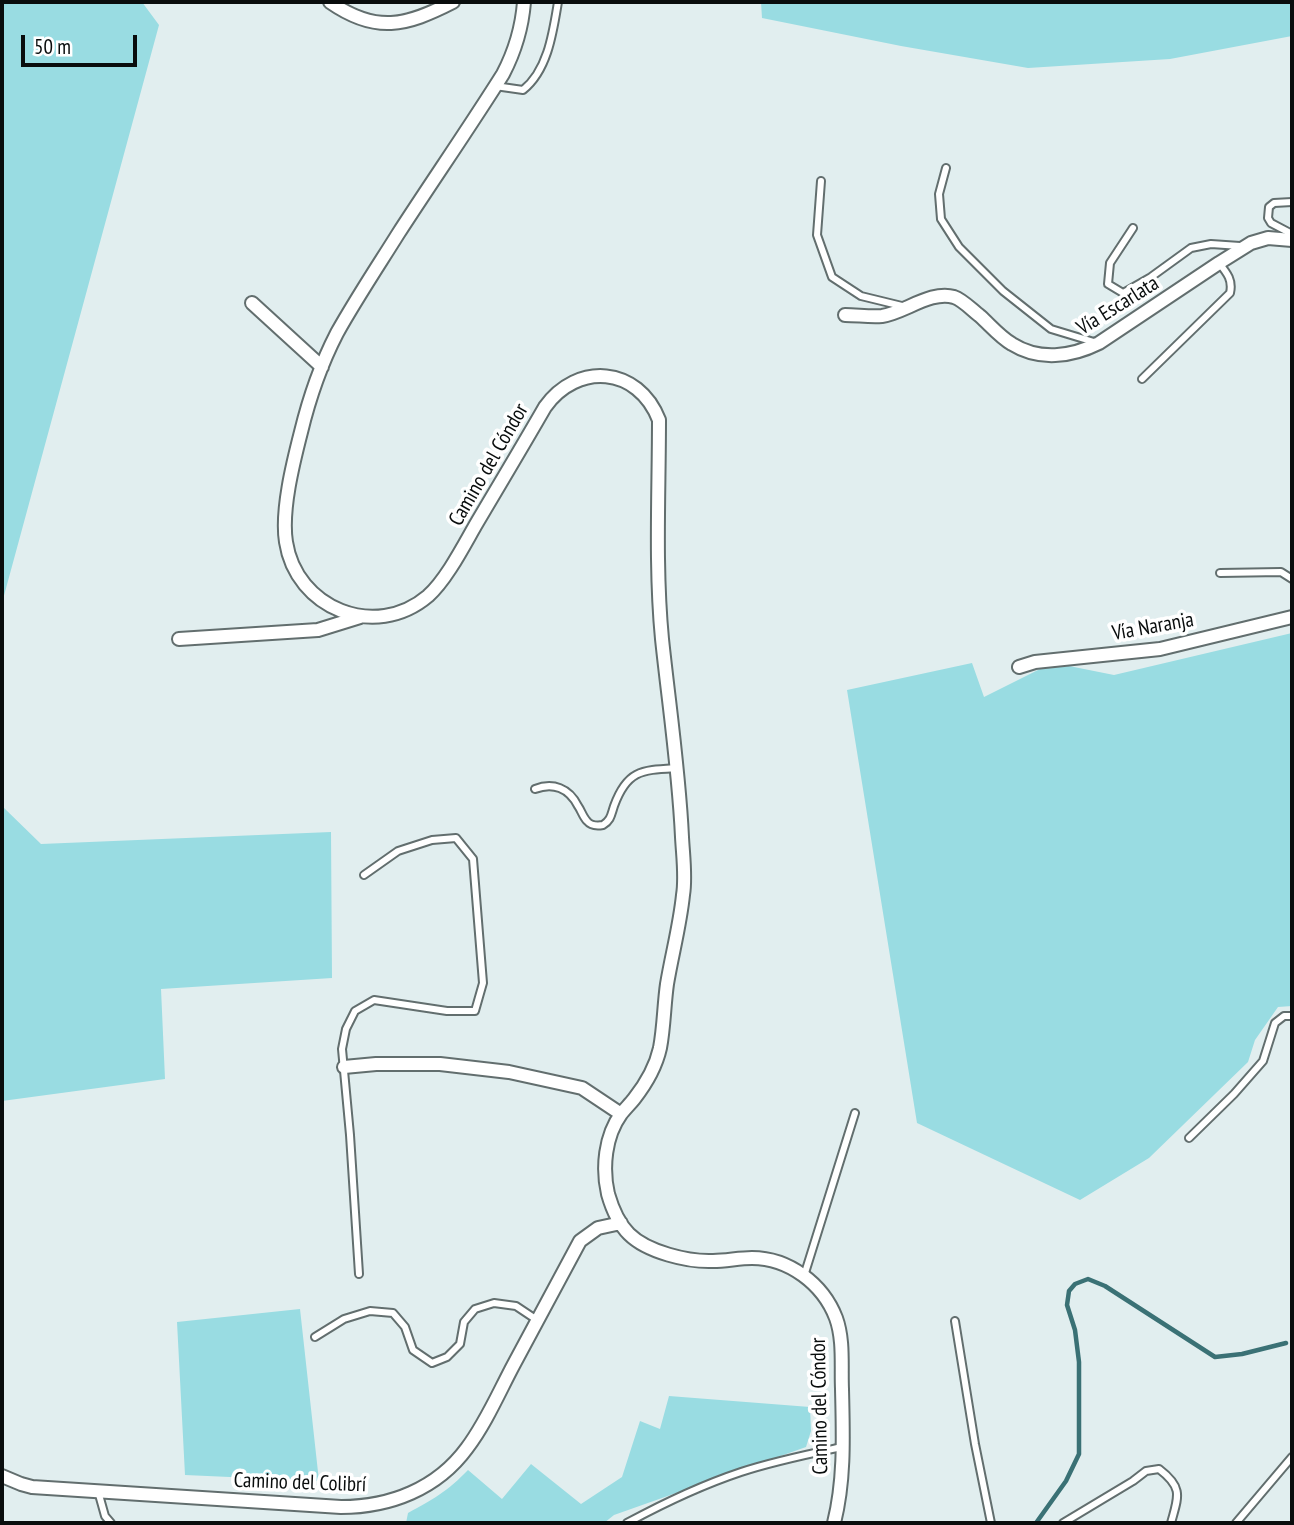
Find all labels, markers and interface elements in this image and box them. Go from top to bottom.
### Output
scale bar [24,21,140,65]
text: 50 m [34,33,71,60]
street label: Vía Escarlata [1072,271,1164,341]
street label: Camino del Cóndor [444,399,534,531]
street label: Vía Naranja [1110,607,1196,647]
street label: Camino del Cóndor [806,1337,834,1475]
street label: Camino del Colibrí [233,1468,367,1498]

